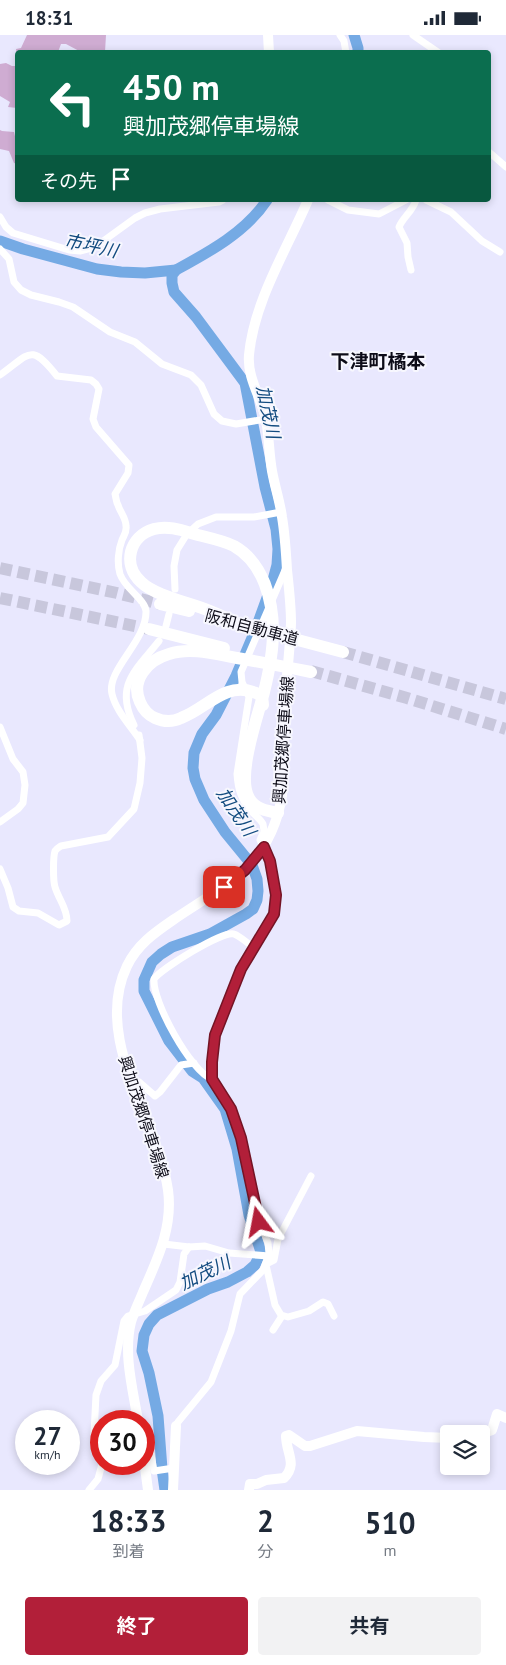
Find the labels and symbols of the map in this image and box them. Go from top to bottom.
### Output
water label: 市坪川 [62,229,122,263]
district label: 下津町橘本 [330,349,426,373]
water label: 加茂川 [252,383,286,443]
street label: 阪和自動車道 [203,605,301,649]
street label: 興加茂郷停車場線 [269,675,297,805]
water label: 加茂川 [212,783,262,842]
pin [203,866,245,908]
street label: 興加茂郷停車場線 [115,1053,173,1181]
position arrow [232,1195,284,1247]
water label: 加茂川 [175,1250,236,1295]
speed limit sign: 30 [90,1410,155,1475]

